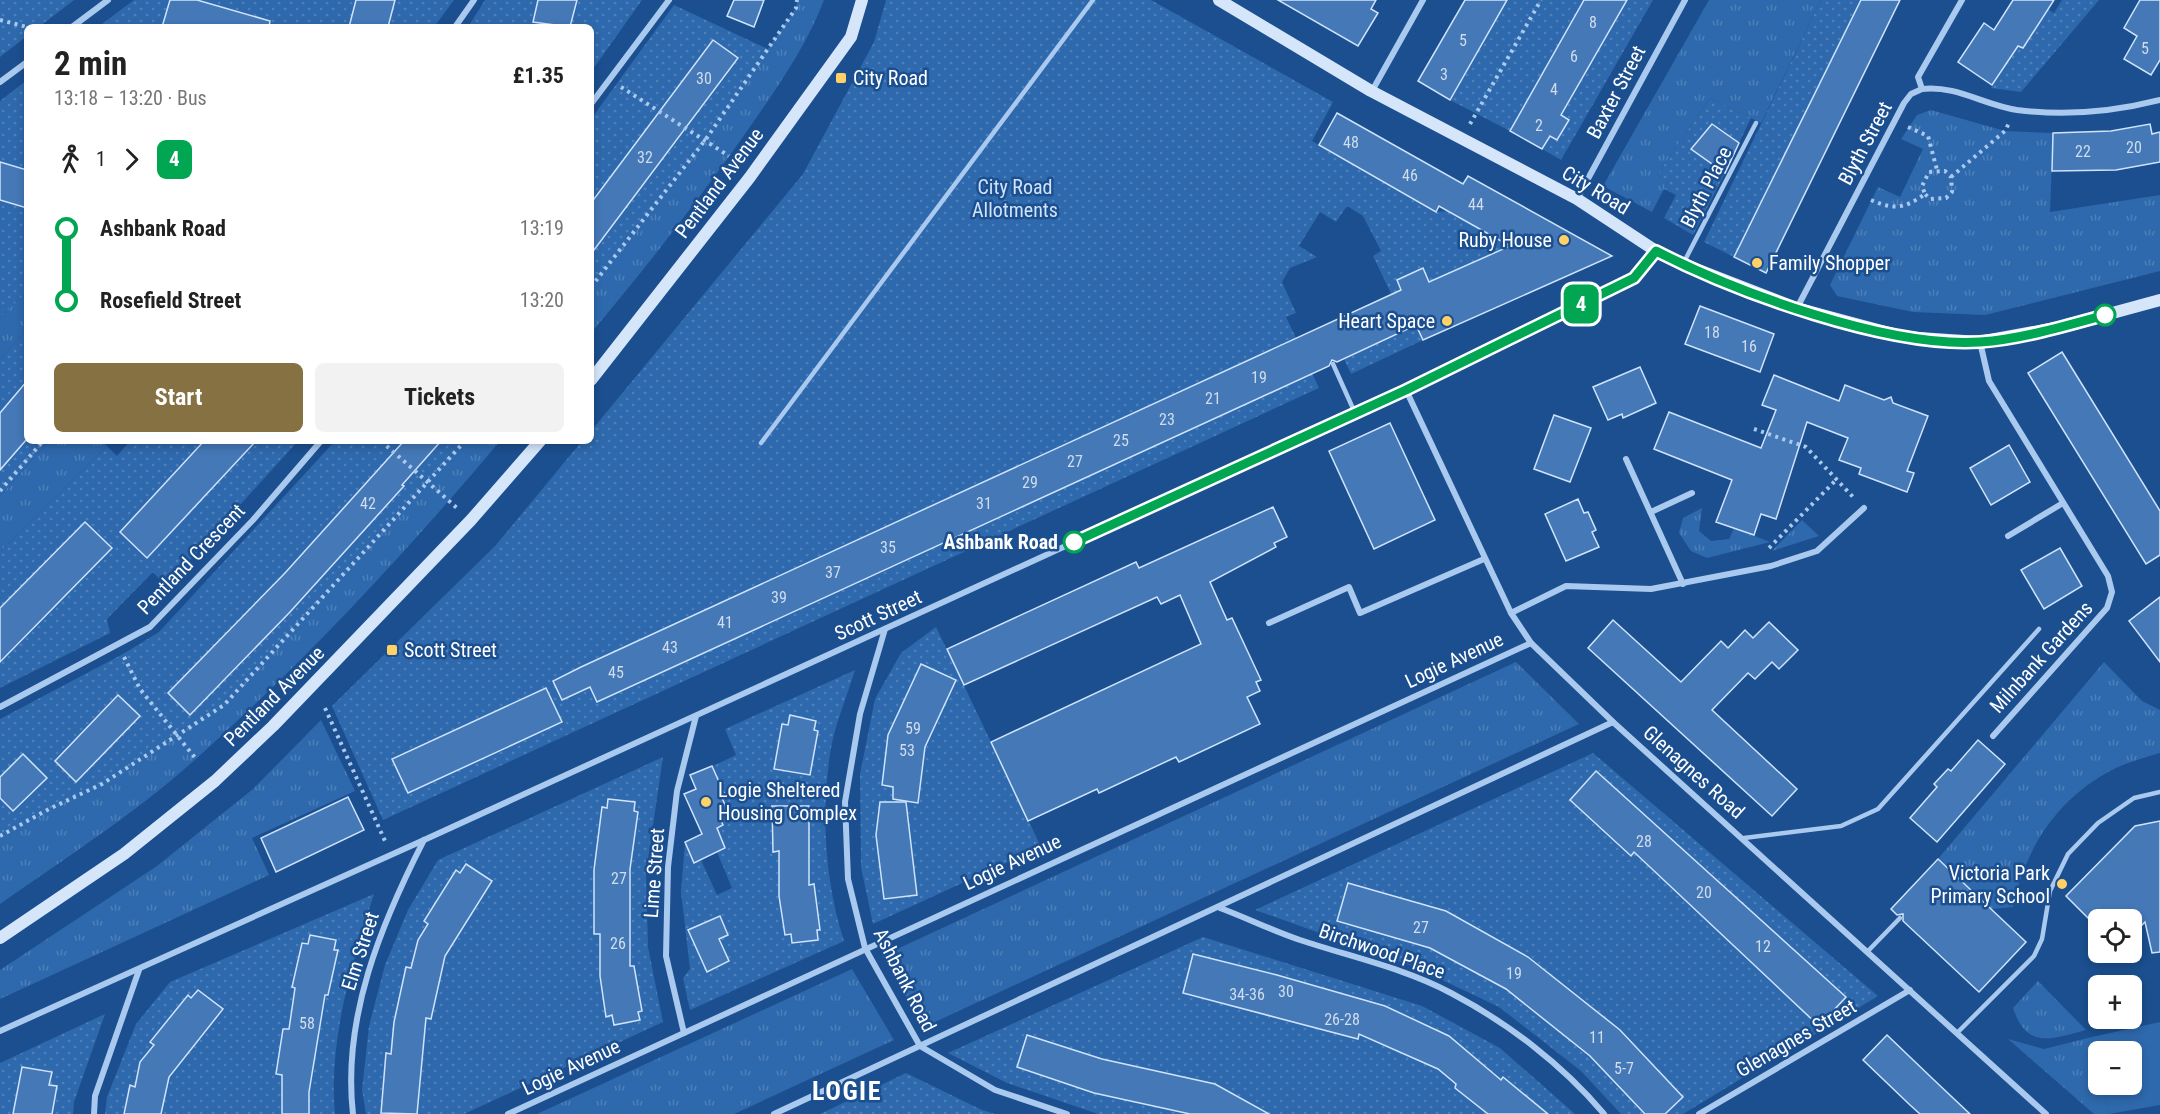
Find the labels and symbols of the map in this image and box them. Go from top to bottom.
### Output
house number: 8 [1589,13,1597,32]
house number: 5 [1459,31,1467,50]
house number: 5 [2141,39,2149,58]
street label: Baxter Street [1581,41,1651,143]
house number: 6 [1570,47,1578,66]
house number: 3 [1440,65,1448,84]
place label: City Road [853,66,928,90]
house number: 30 [696,69,712,88]
marker: City Road [834,71,848,85]
house number: 4 [1550,80,1558,99]
street label: Blyth Street [1833,97,1897,189]
house number: 2 [1535,116,1543,135]
street label: Pentland Avenue [670,123,768,243]
house number: 48 [1343,133,1359,152]
house number: 20 [2126,138,2142,157]
street label: Blyth Place [1675,142,1737,232]
house number: 22 [2075,142,2091,161]
house number: 32 [637,148,653,167]
street label: City Road [1558,160,1634,220]
house number: 46 [1402,166,1418,185]
park label: City Road Allotments [972,175,1058,222]
house number: 44 [1468,195,1484,214]
place label: Ruby House [1458,228,1552,252]
marker: Ruby House [1557,233,1571,247]
place label: Family Shopper [1769,251,1890,275]
marker: Family Shopper [1750,256,1764,270]
line badge: 4 [1562,284,1600,324]
unlabelled marker [2094,304,2116,326]
place label: Heart Space [1338,309,1435,333]
marker: Heart Space [1440,314,1454,328]
house number: 18 [1704,323,1720,342]
house number: 16 [1741,337,1757,356]
house number: 19 [1251,368,1267,387]
house number: 21 [1205,389,1221,408]
house number: 23 [1159,410,1175,429]
house number: 25 [1113,431,1129,450]
house number: 27 [1067,452,1083,471]
house number: 29 [1022,473,1038,492]
house number: 42 [360,494,376,513]
house number: 31 [976,494,992,513]
street label: Pentland Crescent [132,499,250,619]
place label: Ashbank Road [943,530,1058,554]
marker: Ashbank Road [1063,531,1085,553]
house number: 35 [880,538,896,557]
house number: 37 [825,563,841,582]
street label: Scott Street [831,584,925,646]
house number: 39 [771,588,787,607]
street label: Milnbank Gardens [1985,596,2097,718]
house number: 41 [717,613,733,632]
street label: Logie Avenue [1401,627,1507,693]
place label: Scott Street [404,638,497,662]
house number: 43 [662,638,678,657]
street label: Pentland Avenue [219,641,329,751]
marker: Scott Street [385,643,399,657]
house number: 45 [608,663,624,682]
house number: 59 [905,719,921,738]
street label: Glenagnes Road [1638,720,1750,824]
house number: 53 [899,741,915,760]
place label: Logie Sheltered Housing Complex [718,778,857,825]
marker: Logie Sheltered Housing Complex [699,795,713,809]
street label: Lime Street [639,827,669,919]
street label: Logie Avenue [959,829,1065,895]
house number: 28 [1636,832,1652,851]
place label: Victoria Park Primary School [1930,861,2050,908]
house number: 27 [611,869,627,888]
marker: Victoria Park Primary School [2055,877,2069,891]
house number: 20 [1696,883,1712,902]
street label: Elm Street [336,909,384,993]
street label: Birchwood Place [1316,918,1448,984]
house number: 27 [1413,918,1429,937]
street label: Ashbank Road [869,924,941,1036]
house number: 26 [610,934,626,953]
house number: 12 [1755,937,1771,956]
house number: 19 [1506,964,1522,983]
house number: 30 [1278,982,1294,1001]
house number: 34-36 [1229,985,1265,1004]
street label: Glenagnes Street [1732,994,1860,1082]
house number: 26-28 [1324,1010,1360,1029]
house number: 58 [299,1014,315,1033]
house number: 11 [1589,1028,1605,1047]
street label: Logie Avenue [518,1034,624,1100]
house number: 5-7 [1614,1059,1634,1078]
district label: LOGIE [812,1076,882,1106]

